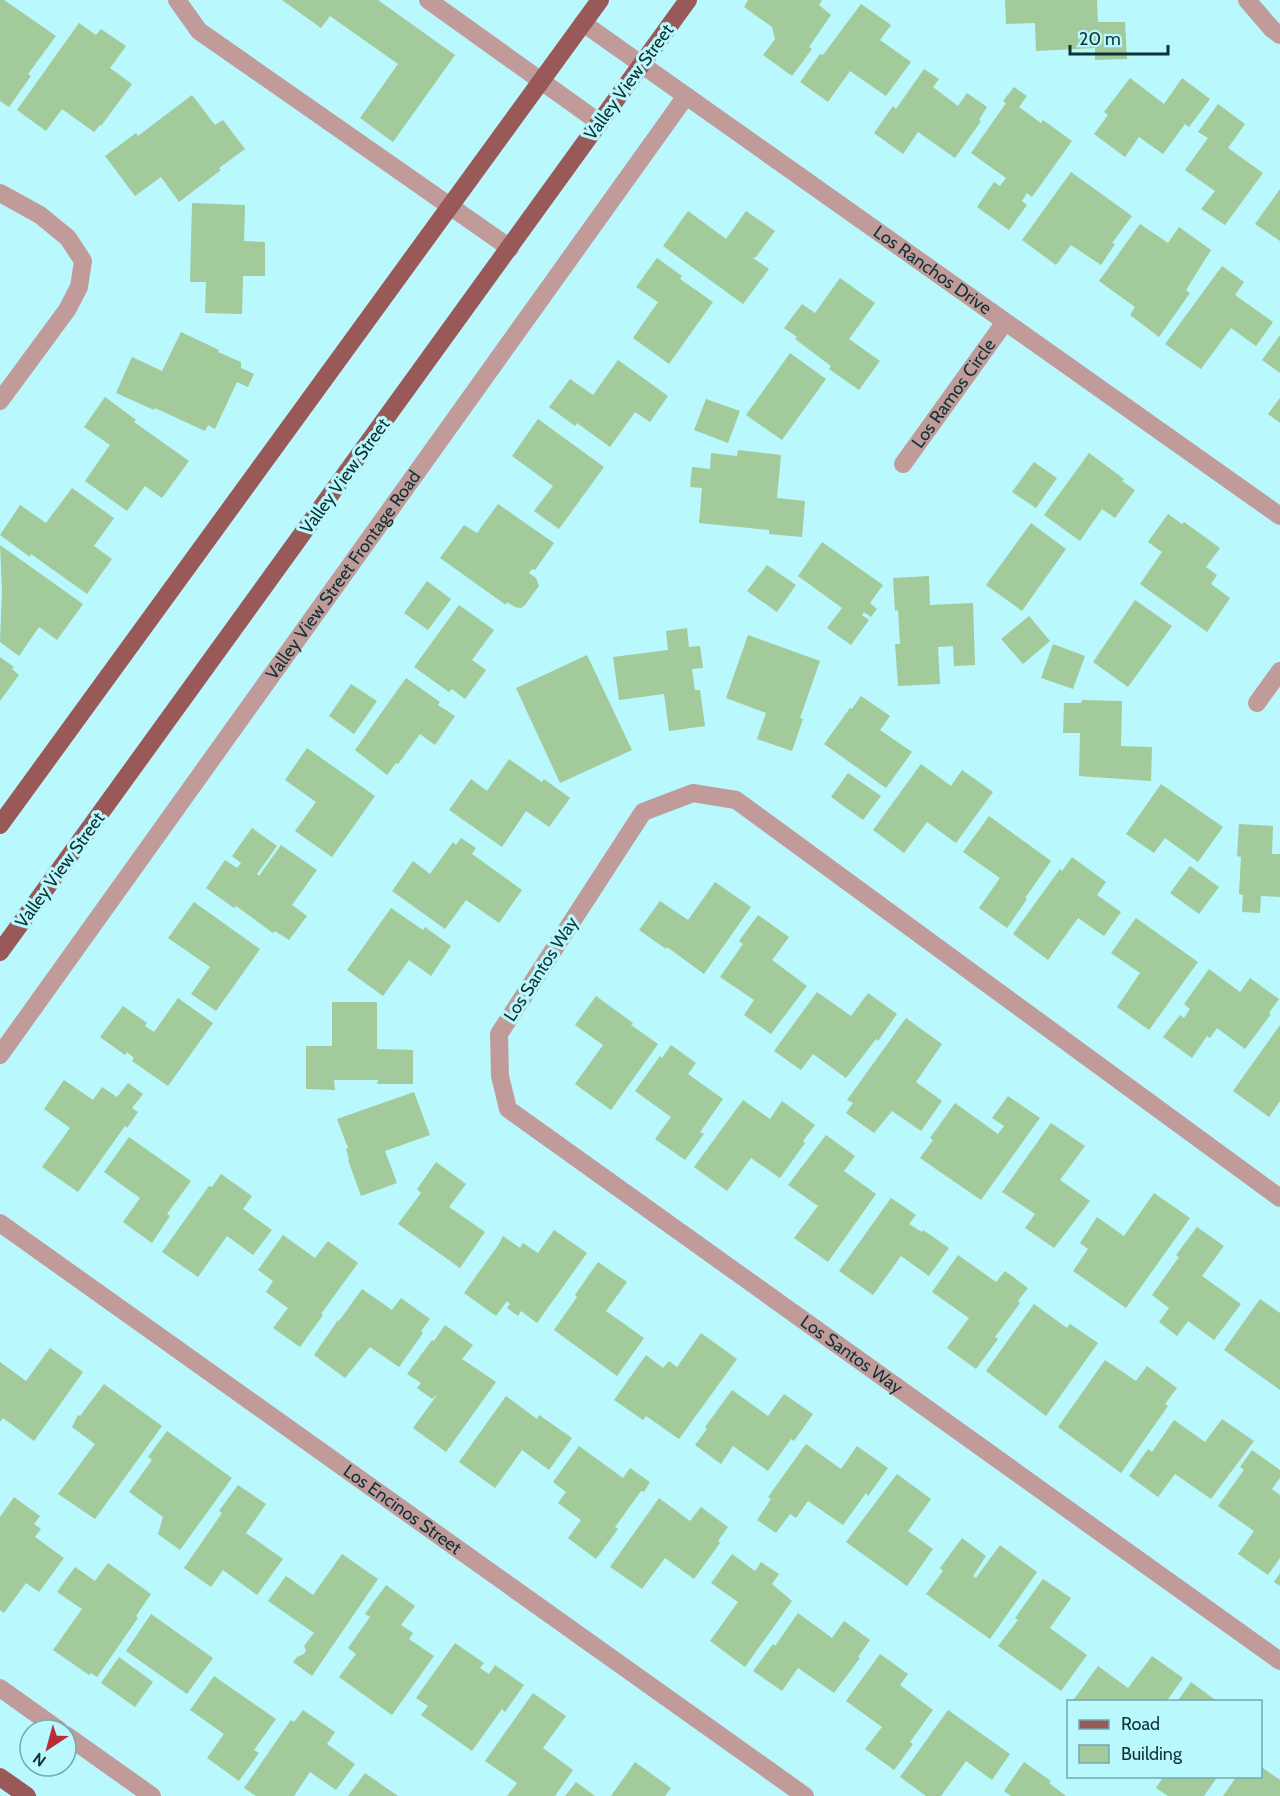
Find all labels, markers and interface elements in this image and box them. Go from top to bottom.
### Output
scale bar [1070,18,1168,56]
street label: Valley View Street [580,20,678,144]
text: 20 m [1079,28,1121,50]
street label: Los Ranchos Drive [869,221,996,319]
street label: Los Ramos Circle [907,334,1000,452]
street label: Valley View Street [296,414,394,538]
street label: Valley View Street Frontage Road [261,466,425,684]
street label: Valley View Street [11,808,109,932]
street label: Los Santos Way [499,913,583,1025]
street label: Los Santos Way [796,1311,907,1399]
street label: Los Encinos Street [339,1460,466,1559]
legend [1067,1700,1262,1778]
text: Road [1121,1713,1160,1735]
north arrow [18,1718,78,1778]
text: Building [1121,1743,1183,1765]
text: N [29,1749,50,1771]

